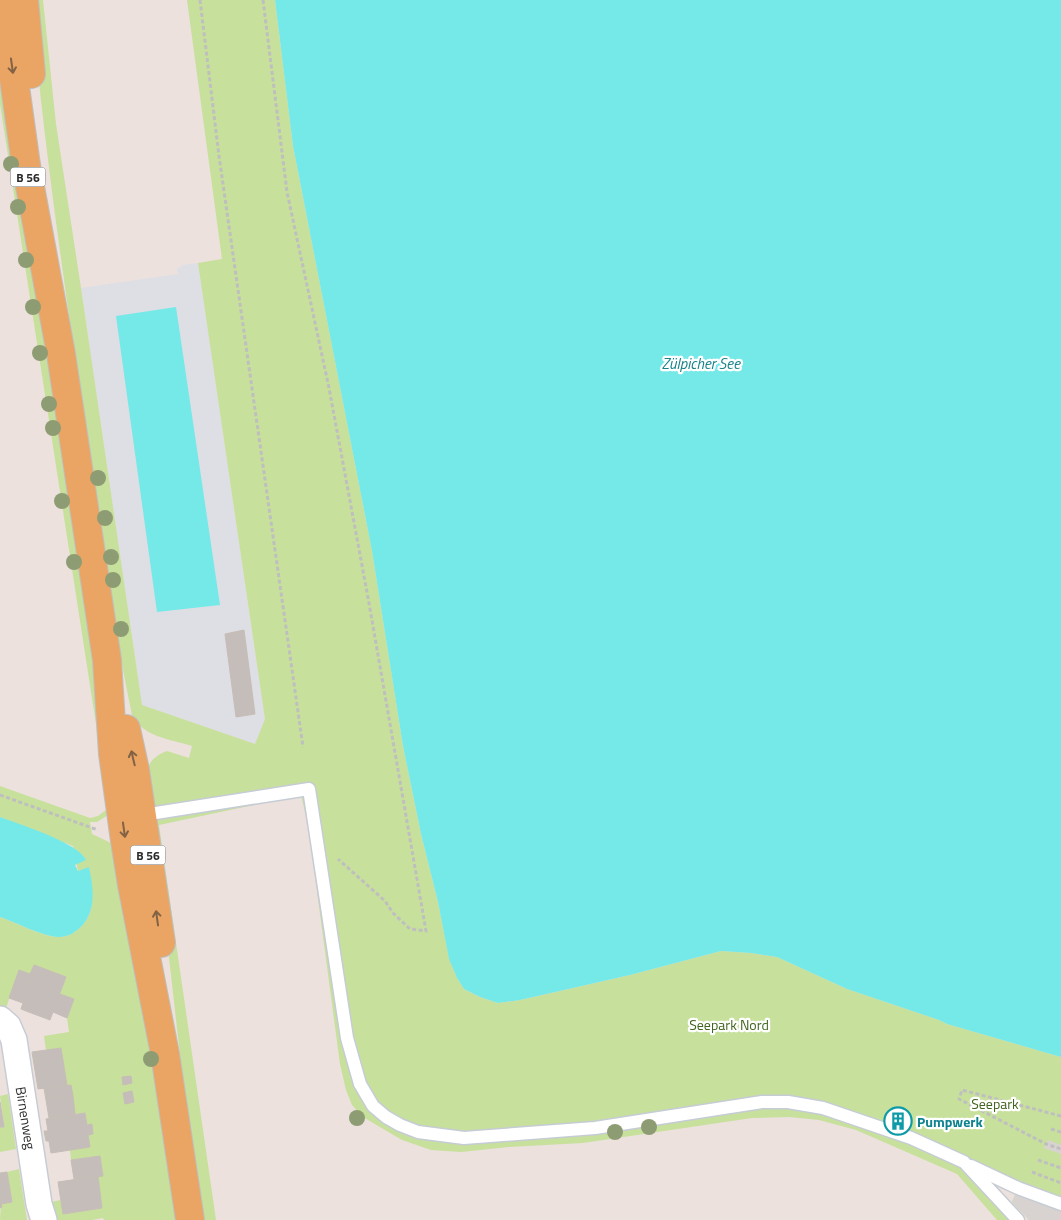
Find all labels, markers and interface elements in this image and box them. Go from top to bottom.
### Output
one-way arrow [7,57,17,73]
road number: B 56 [10,168,46,186]
water label: Zülpicher See [662,352,741,375]
one-way arrow [128,750,137,766]
one-way arrow [119,822,129,838]
road number: B 56 [130,846,166,864]
one-way arrow [152,911,162,927]
park label: Seepark Nord [689,1014,769,1035]
street label: Birnenweg [11,1085,41,1151]
park label: Seepark [971,1093,1019,1114]
building icon: Pumpwerk [883,1106,913,1136]
place label: Pumpwerk [917,1111,984,1132]

